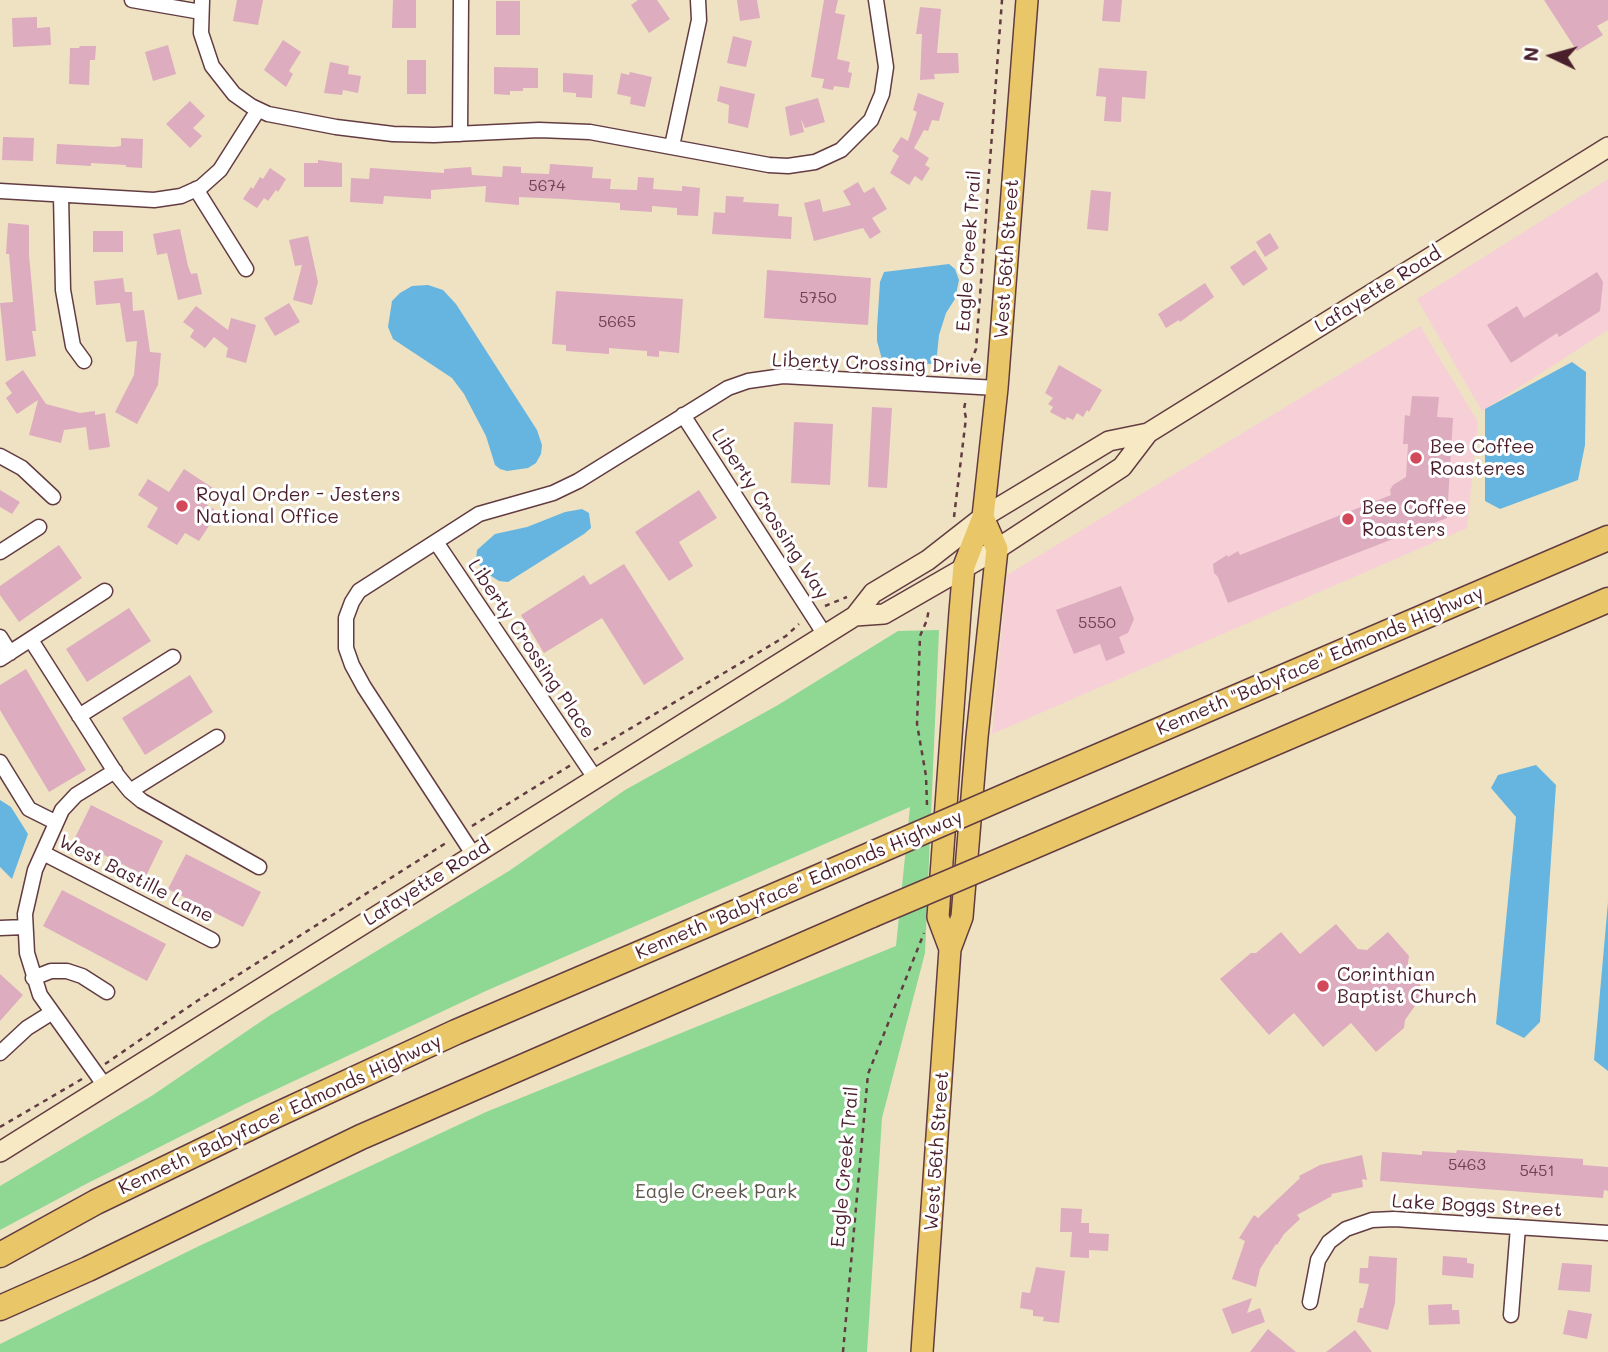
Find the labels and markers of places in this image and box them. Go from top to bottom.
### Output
place label: Bee Coffee Roasteres [1430,436,1535,480]
marker: Bee Coffee Roasteres [1408,450,1424,466]
place label: Royal Order - Jesters National Office [196,484,400,528]
place label: Bee Coffee Roasters [1362,497,1467,541]
marker: Royal Order - Jesters National Office [174,498,190,514]
marker: Bee Coffee Roasters [1340,511,1356,527]
place label: Corinthian Baptist Church [1337,964,1476,1008]
marker: Corinthian Baptist Church [1315,978,1331,994]

